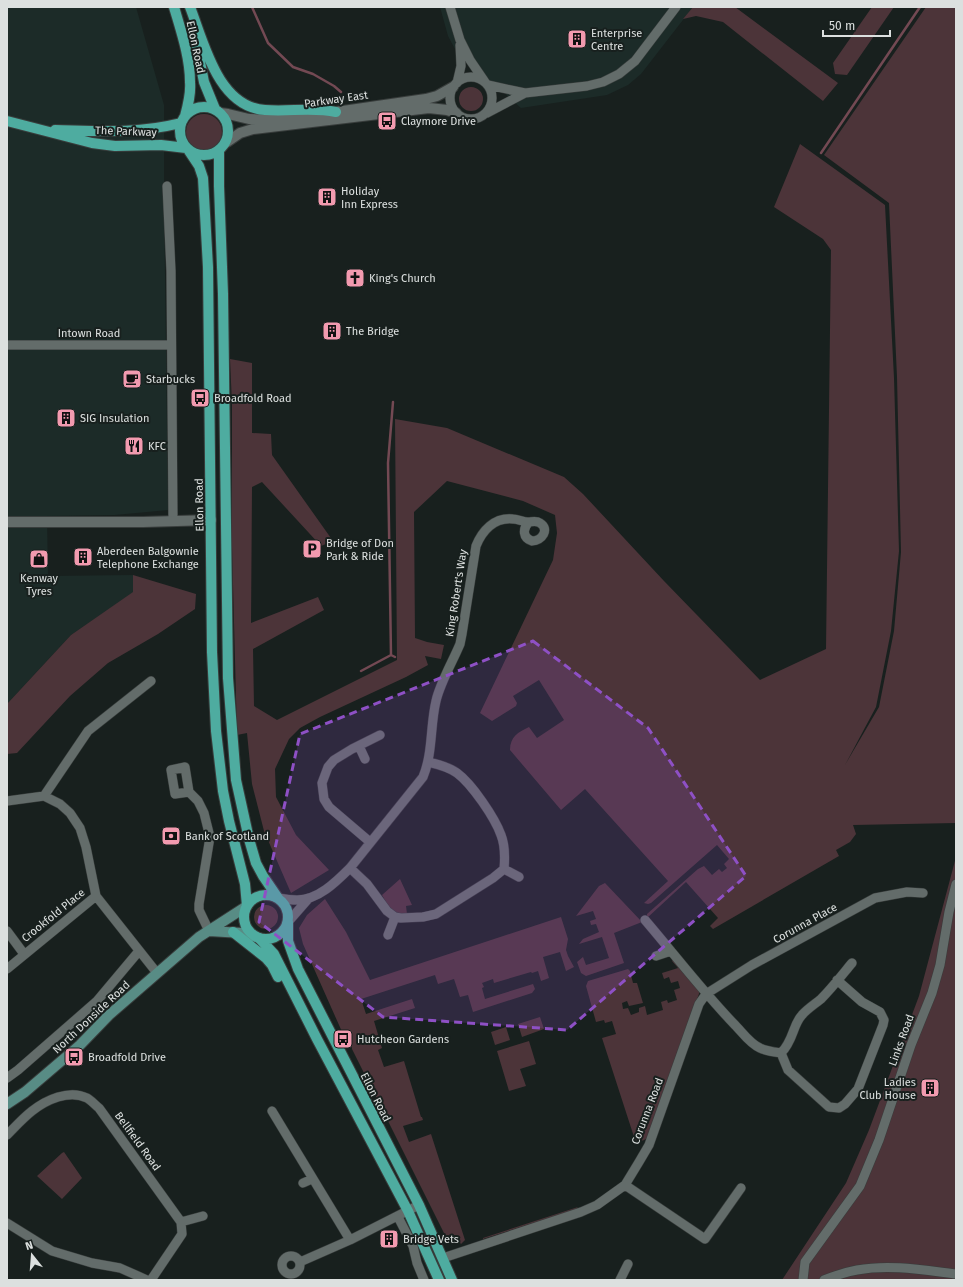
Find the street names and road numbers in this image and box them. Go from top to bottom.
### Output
street label: Ellon Road [184,20,207,75]
street label: Parkway East [303,89,369,110]
street label: The Parkway [95,124,158,139]
street label: Intown Road [58,327,120,340]
street label: Ellon Road [193,478,206,532]
street label: King Robert's Way [443,548,470,638]
street label: Crookfold Place [19,886,88,945]
street label: Corunna Place [771,900,840,946]
street label: North Donside Road [50,978,133,1056]
street label: Links Road [886,1013,917,1068]
street label: Ellon Road [358,1071,393,1124]
street label: Corunna Road [629,1076,666,1146]
street label: Bellfield Road [112,1109,163,1173]

